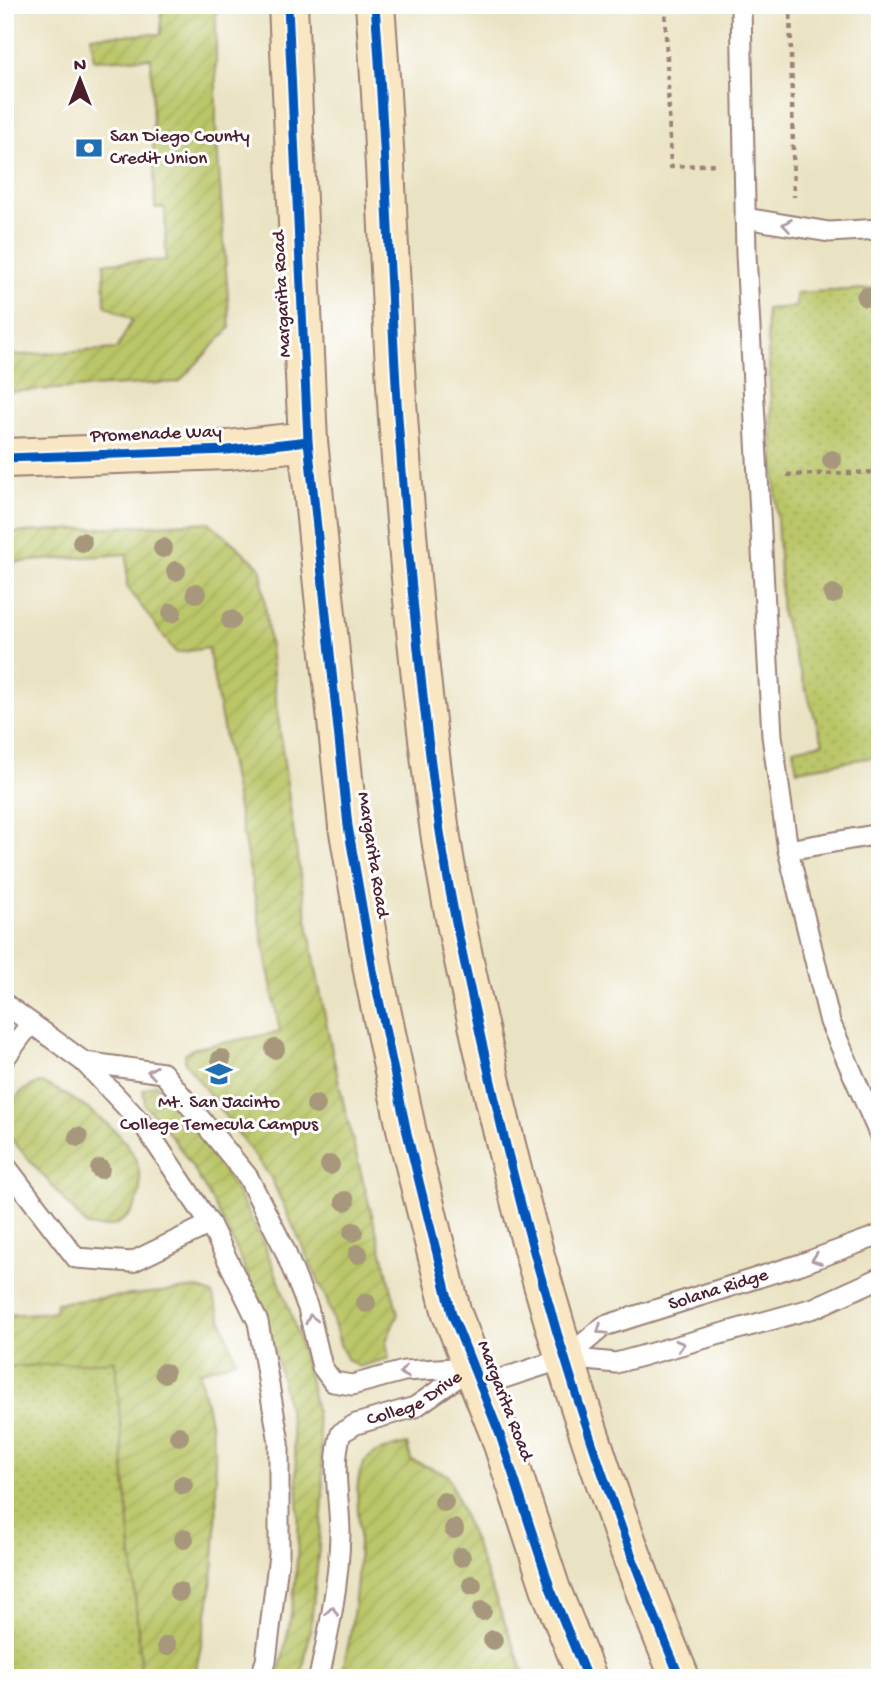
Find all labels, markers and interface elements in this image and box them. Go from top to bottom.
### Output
north arrow [46,46,116,116]
text: N [74,55,86,78]
place label: San Diego County Credit Union [110,126,250,171]
bank icon: San Diego County Credit Union [74,133,104,163]
one-way arrow [781,218,793,233]
street label: Margarita Road [268,228,298,358]
street label: Promenade Way [89,421,223,449]
street label: Margarita Road [351,790,394,921]
school or university icon: Mt. San Jacinto College Temecula Campus [204,1059,234,1089]
one-way arrow [146,1064,158,1079]
place label: Mt. San Jacinto College Temecula Campus [120,1092,319,1137]
one-way arrow [810,1251,822,1265]
street label: Solana Ridge [666,1263,771,1316]
one-way arrow [305,1313,319,1325]
one-way arrow [595,1322,608,1335]
street label: Margarita Road [471,1338,538,1466]
one-way arrow [674,1339,686,1353]
one-way arrow [398,1364,410,1379]
street label: College Drive [364,1366,467,1432]
one-way arrow [324,1605,339,1617]

